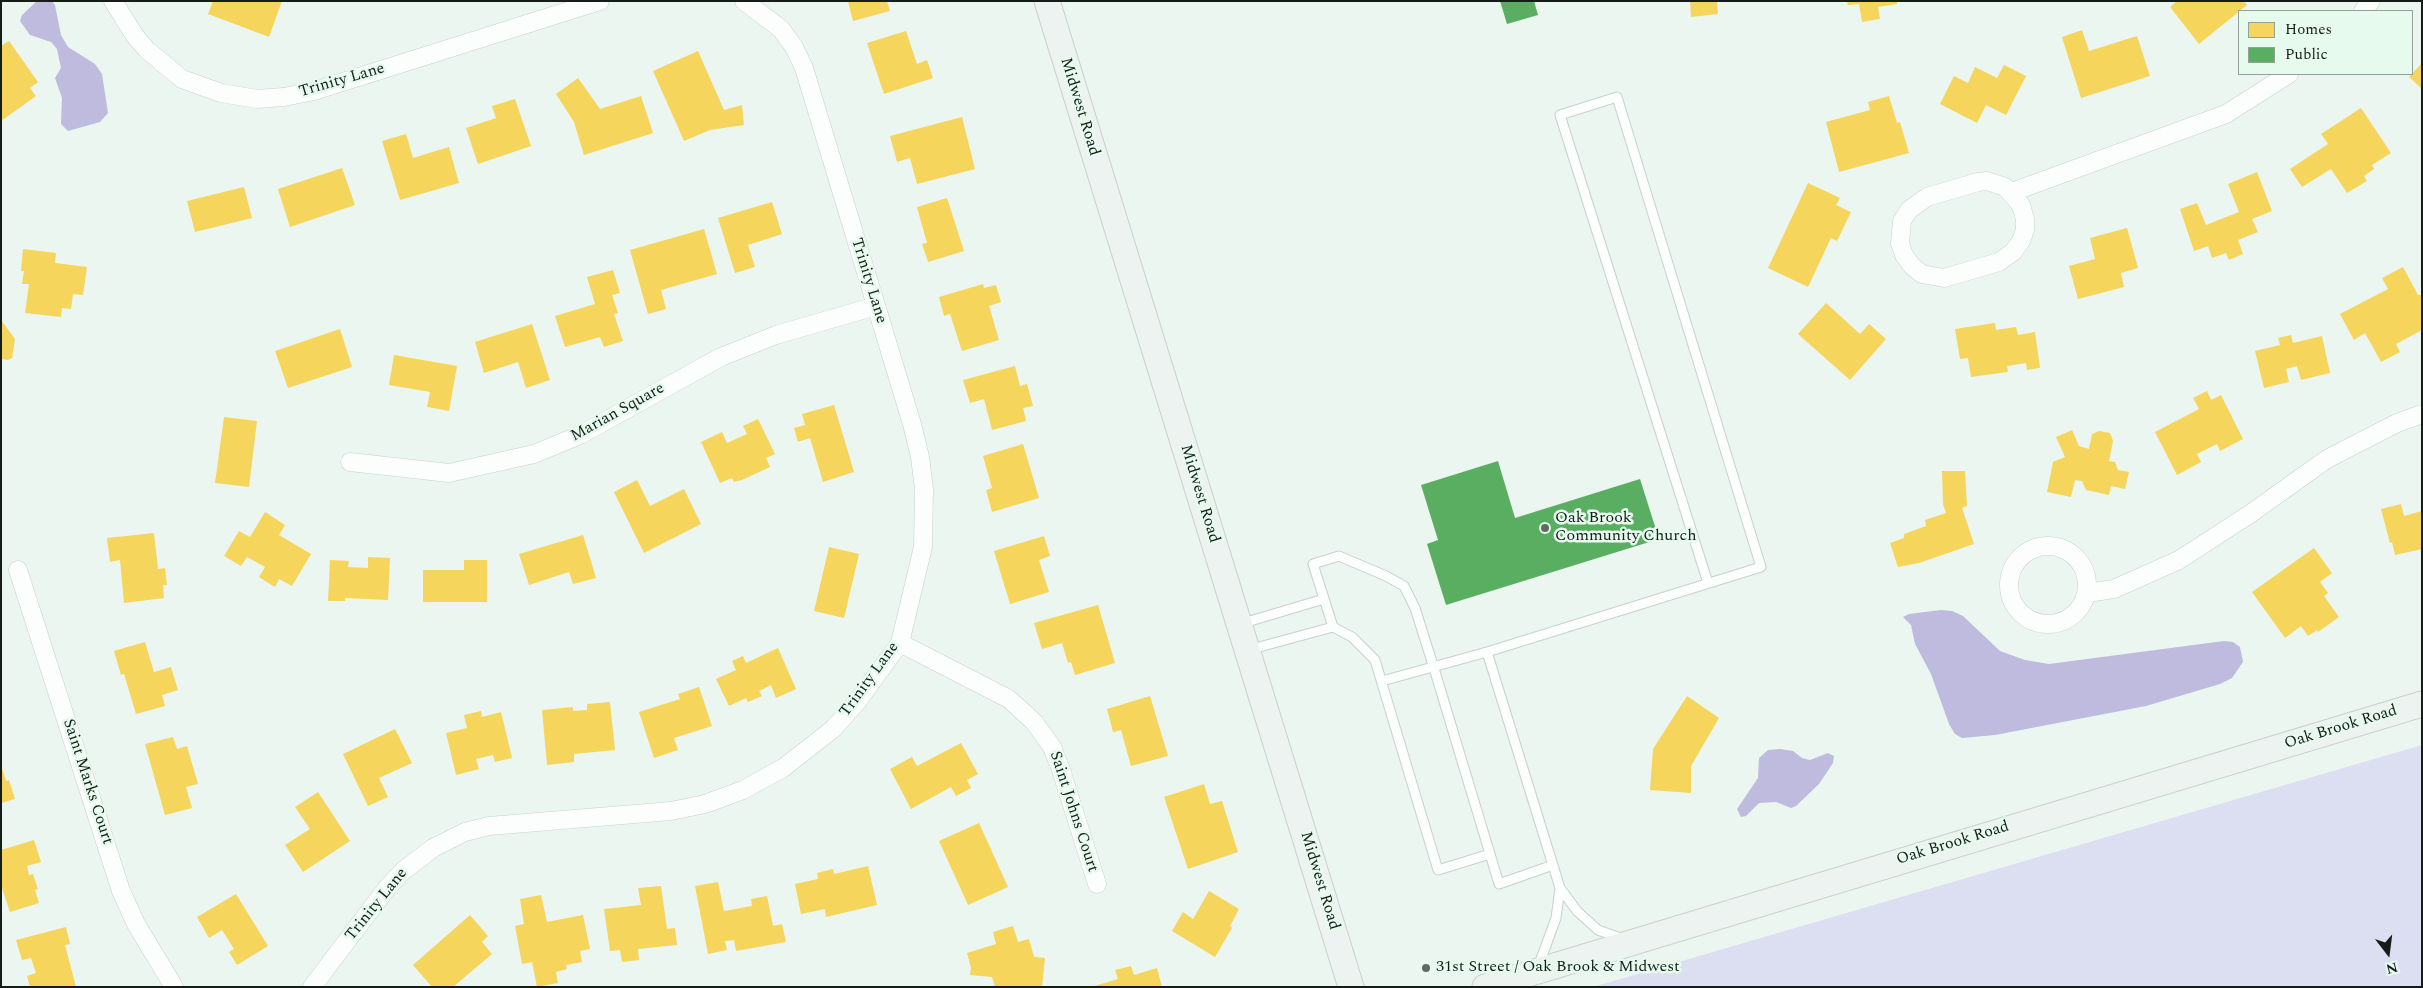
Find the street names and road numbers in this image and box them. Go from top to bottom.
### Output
street label: Midwest Road [1055,56,1103,158]
street label: Trinity Lane [297,60,387,102]
street label: Trinity Lane [846,236,890,326]
street label: Marian Square [568,379,668,447]
street label: Midwest Road [1175,443,1223,545]
street label: Trinity Lane [836,639,904,721]
street label: Oak Brook Road [2282,702,2400,754]
street label: Saint Marks Court [58,717,116,847]
street label: Saint Johns Court [1044,749,1102,875]
street label: Oak Brook Road [1894,818,2012,870]
street label: Midwest Road [1295,830,1343,932]
street label: Trinity Lane [342,865,412,945]

